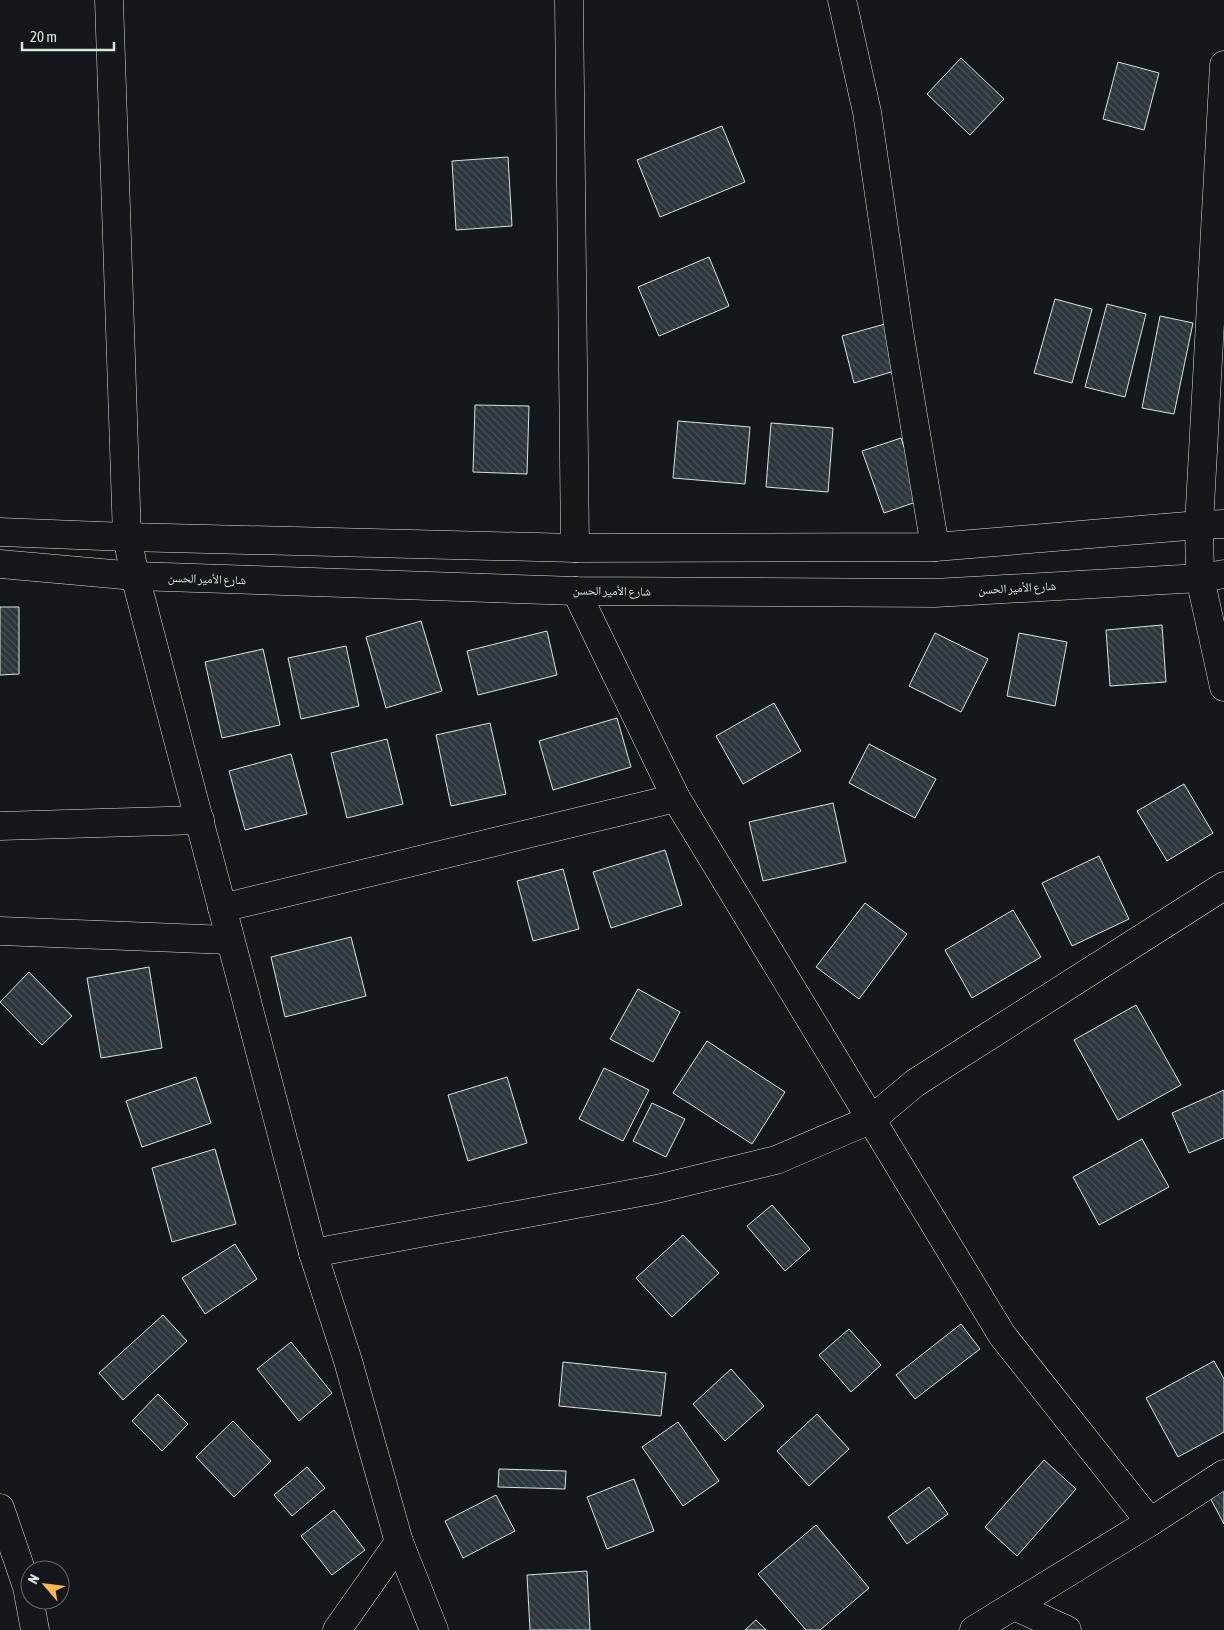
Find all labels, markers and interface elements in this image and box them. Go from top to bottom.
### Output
scale bar [22,20,115,52]
text: 20 m [30,28,57,45]
street label: شارع الأمير الحسن [168,571,246,588]
street label: شارع الأمير الحسن [978,579,1057,598]
street label: شارع الأمير الحسن [573,583,651,600]
north arrow [20,1560,70,1610]
text: N [25,1571,43,1586]

